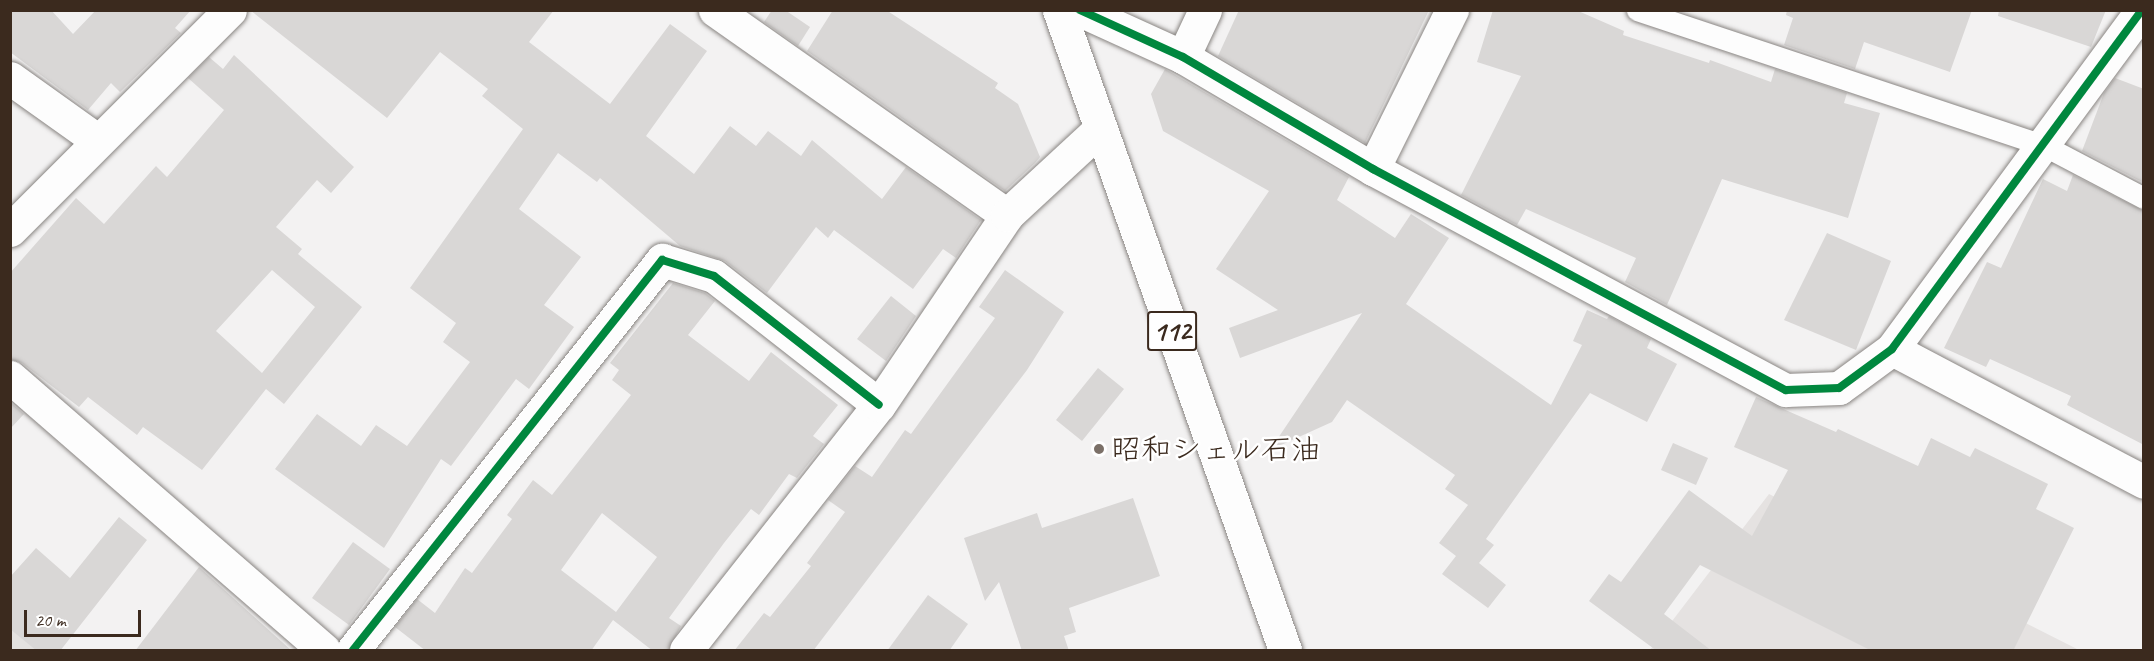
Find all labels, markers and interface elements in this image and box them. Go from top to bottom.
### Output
road number: 112 [1146,306,1198,356]
place label: 昭和シェル石油 [1111,431,1321,467]
marker: 昭和シェル石油 [1092,442,1106,456]
scale bar [27,598,144,636]
text: 20 m [35,609,66,631]

